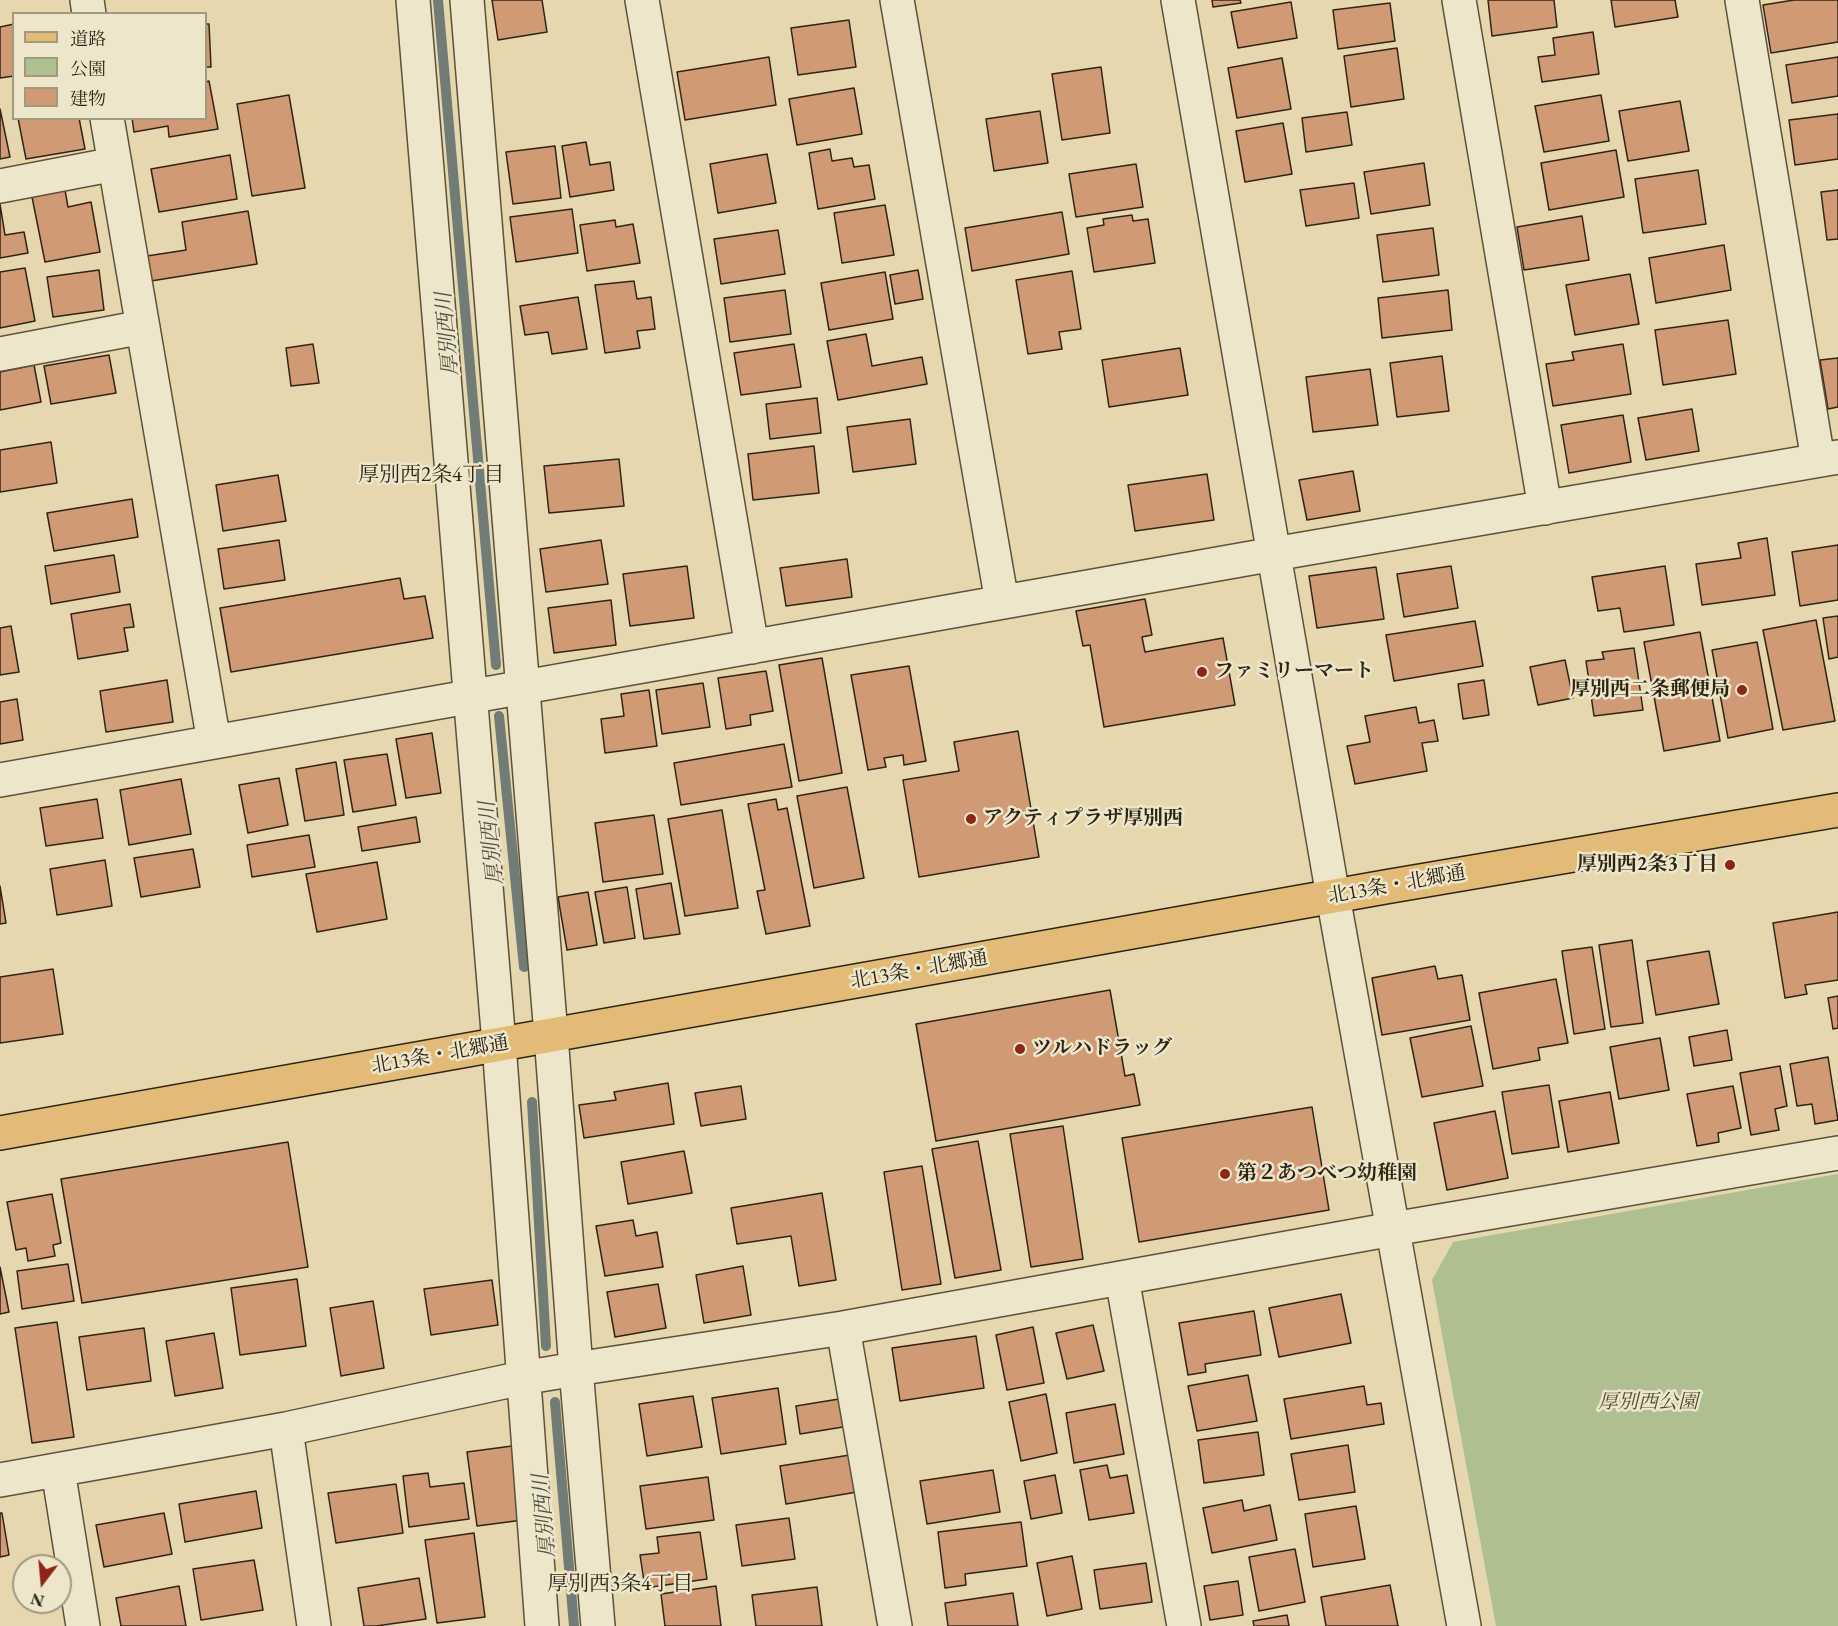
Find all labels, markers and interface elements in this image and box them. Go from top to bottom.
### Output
legend [12,12,207,120]
text: 道路 [70,27,106,50]
text: 公園 [70,57,106,80]
text: 建物 [70,87,106,110]
water label: 厚別西川 [432,291,464,377]
district label: 厚別西2条4丁目 [358,462,504,488]
place label: ファミリーマート [1214,660,1374,684]
marker: ファミリーマート [1195,665,1209,679]
place label: 厚別西二条郵便局 [1570,678,1730,702]
marker: 厚別西二条郵便局 [1735,683,1749,697]
water label: 厚別西川 [475,800,509,886]
place label: アクティプラザ厚別西 [983,807,1183,831]
marker: アクティプラザ厚別西 [964,812,978,826]
place label: 厚別西2条3丁目 [1577,853,1718,877]
marker: 厚別西2条3丁目 [1723,858,1737,872]
street label: 北13条・北郷通 [1326,861,1468,909]
street label: 北13条・北郷通 [848,946,990,994]
street label: 北13条・北郷通 [369,1031,511,1079]
place label: ツルハドラッグ [1032,1037,1172,1061]
marker: ツルハドラッグ [1013,1042,1027,1056]
place label: 第２あつべつ幼稚園 [1237,1162,1417,1186]
marker: 第２あつべつ幼稚園 [1218,1167,1232,1181]
park label: 厚別西公園 [1598,1391,1698,1415]
water label: 厚別西川 [529,1473,561,1559]
north arrow [12,1554,72,1614]
district label: 厚別西3条4丁目 [547,1571,693,1597]
text: N [28,1588,47,1612]

